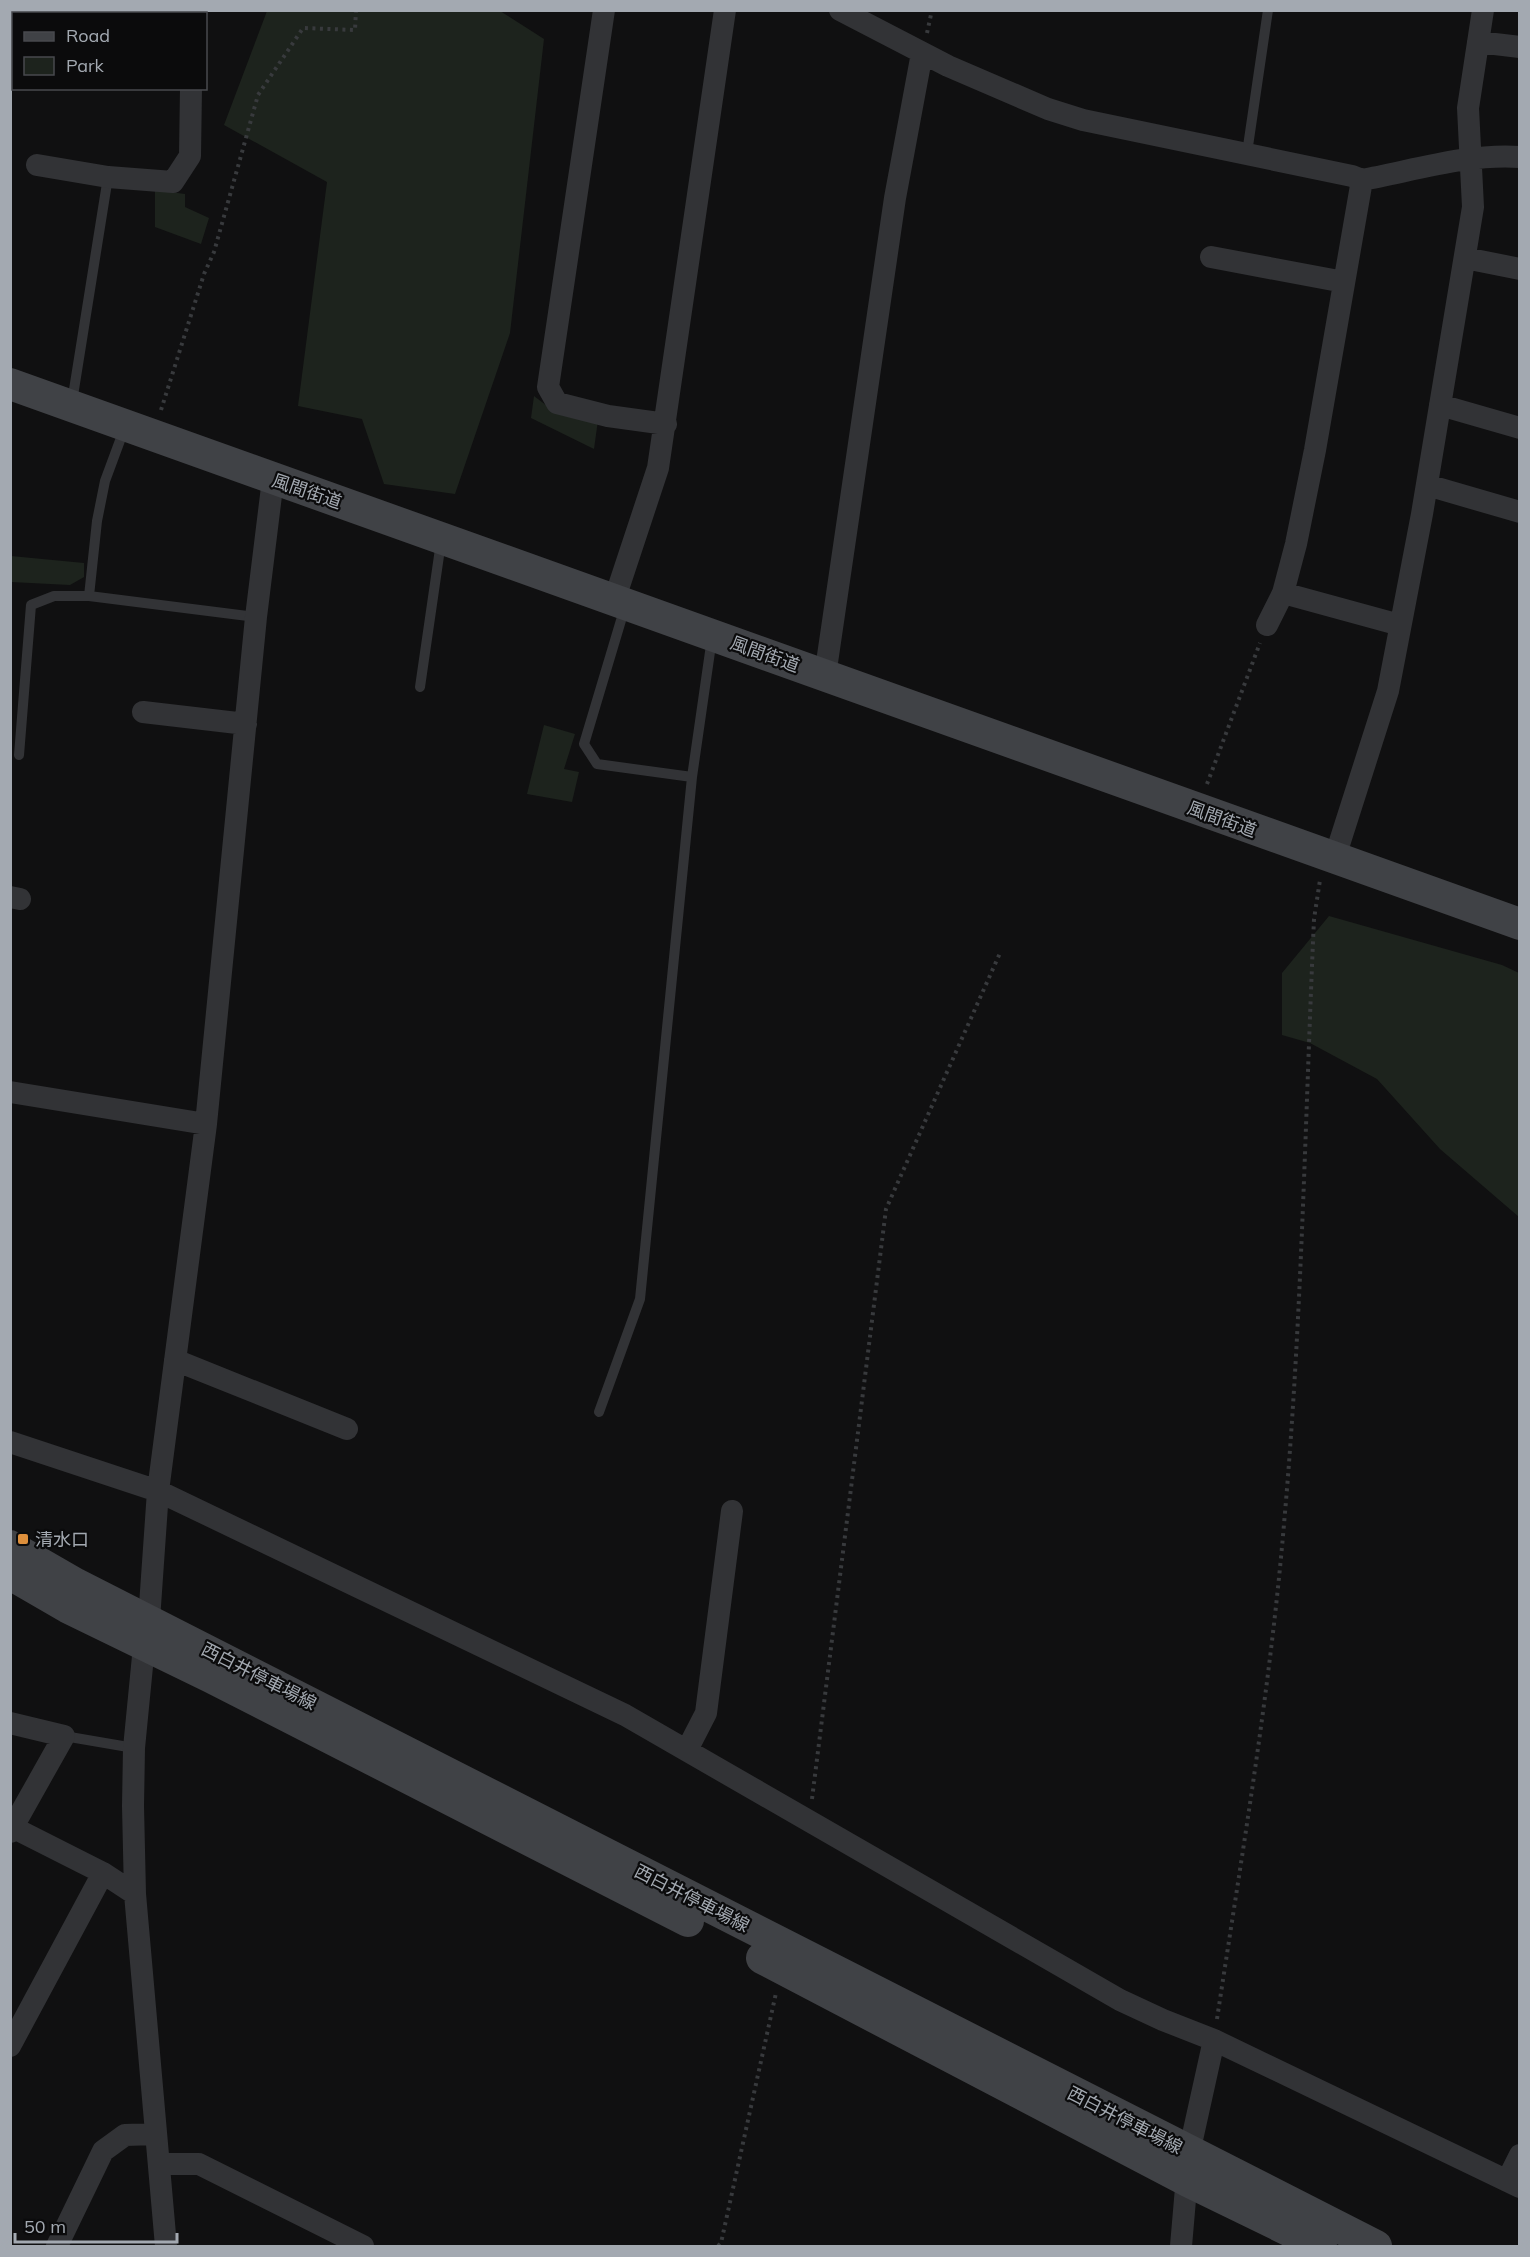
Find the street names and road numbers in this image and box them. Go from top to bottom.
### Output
street label: 風間街道 [269,468,345,514]
street label: 風間街道 [727,631,803,677]
street label: 風間街道 [1184,796,1260,842]
street label: 西白井停車場線 [198,1637,320,1715]
street label: 西白井停車場線 [631,1859,753,1937]
street label: 西白井停車場線 [1064,2081,1186,2159]

